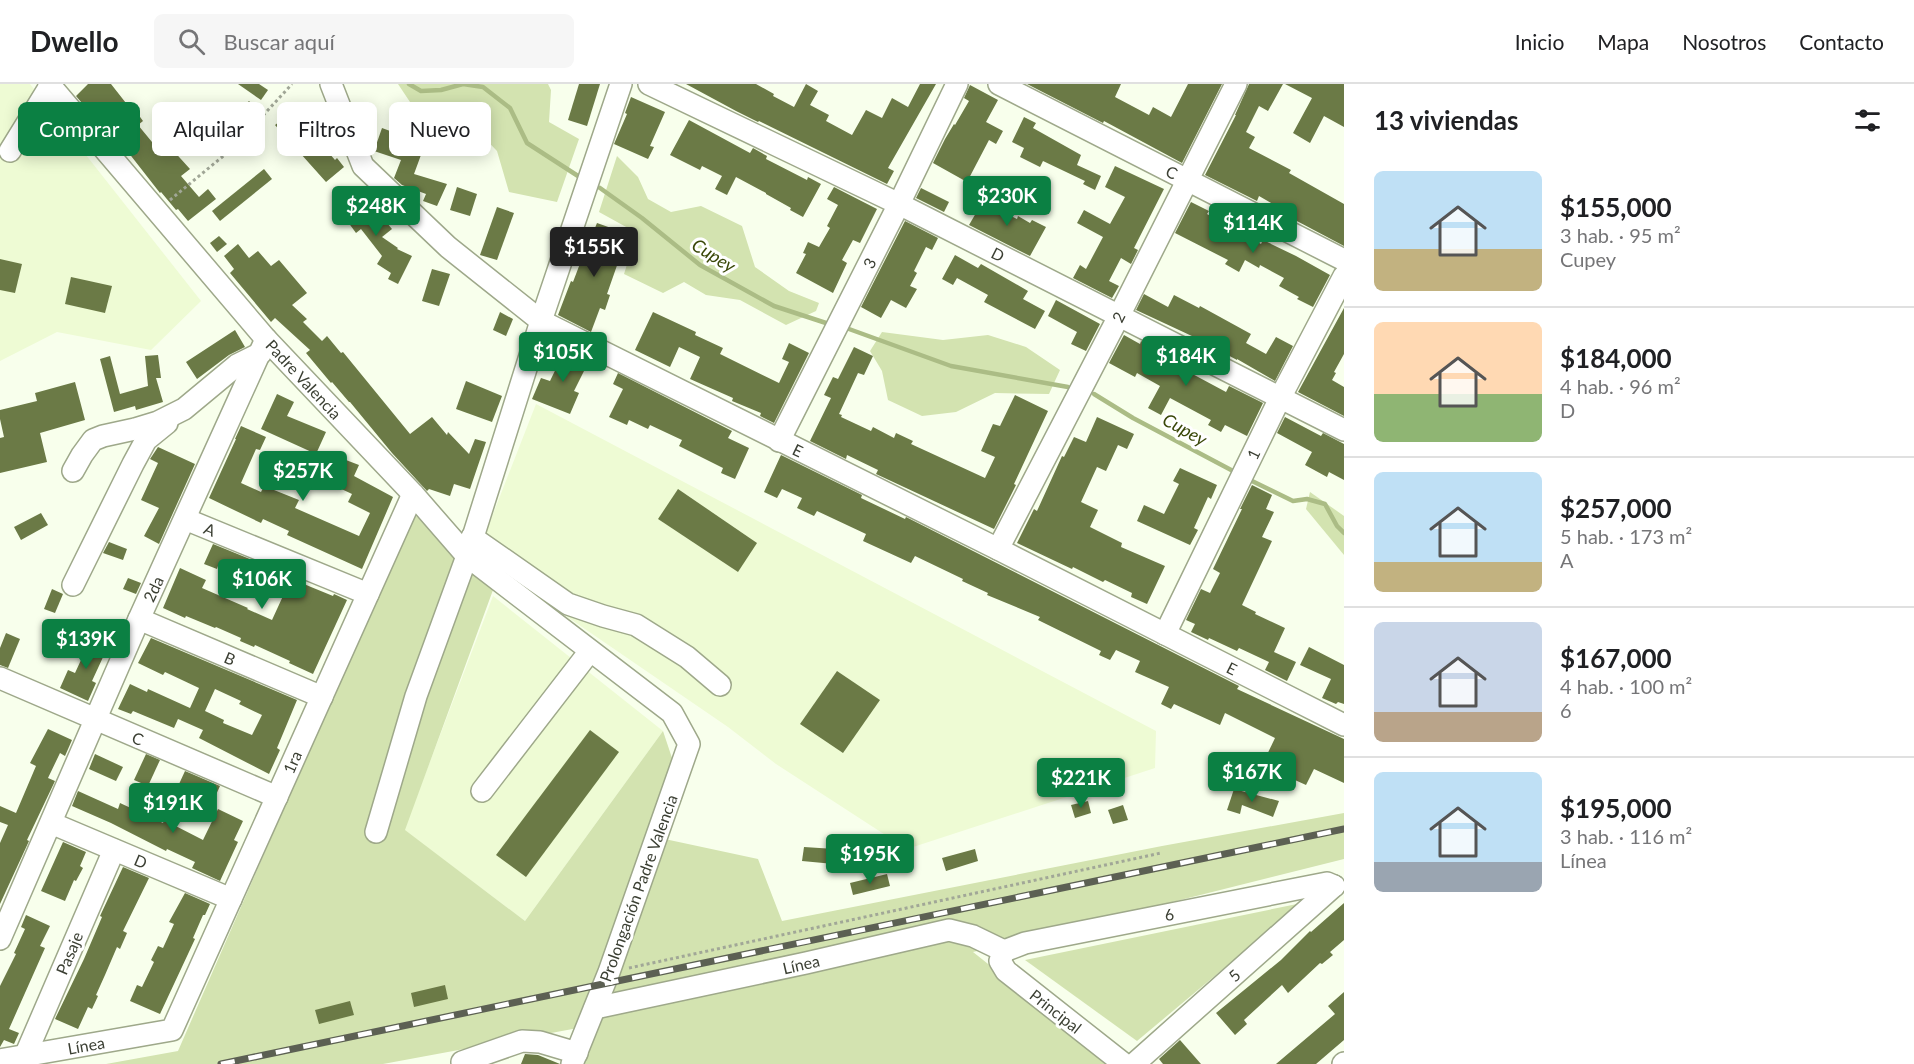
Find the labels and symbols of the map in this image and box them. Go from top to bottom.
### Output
street label: C [1163,161,1181,183]
pin: $230K [965,176,1049,227]
pin: $248K [334,186,418,237]
pin: $114K [1211,203,1295,254]
pin: $155K [552,227,636,278]
water label: Cupey [688,233,740,277]
street label: D [988,243,1008,265]
street label: 3 [858,255,880,271]
street label: 2 [1107,309,1129,325]
pin: $105K [521,332,605,383]
street label: Padre Valencia [262,335,346,423]
pin: $184K [1144,336,1228,387]
water label: Cupey [1159,408,1211,450]
street label: E [790,439,806,461]
street label: 1 [1242,446,1264,462]
pin: $257K [261,451,345,502]
street label: A [201,518,219,540]
pin: $106K [220,559,304,610]
street label: 2da [139,573,167,605]
pin: $139K [44,619,128,670]
street label: B [222,647,238,669]
street label: E [1224,657,1240,679]
street label: C [129,727,147,749]
street label: 1ra [279,748,305,776]
pin: $167K [1210,752,1294,803]
pin: $221K [1039,758,1123,809]
pin: $191K [131,783,215,834]
street label: Prolongación Padre Valencia [595,792,681,984]
pin: $195K [828,834,912,885]
street label: D [132,850,150,872]
street label: 6 [1163,904,1175,924]
street label: Pasaje [52,929,86,977]
street label: Línea [781,951,821,977]
street label: 5 [1224,965,1244,985]
street label: Principal [1026,985,1086,1037]
street label: Línea [66,1032,106,1058]

